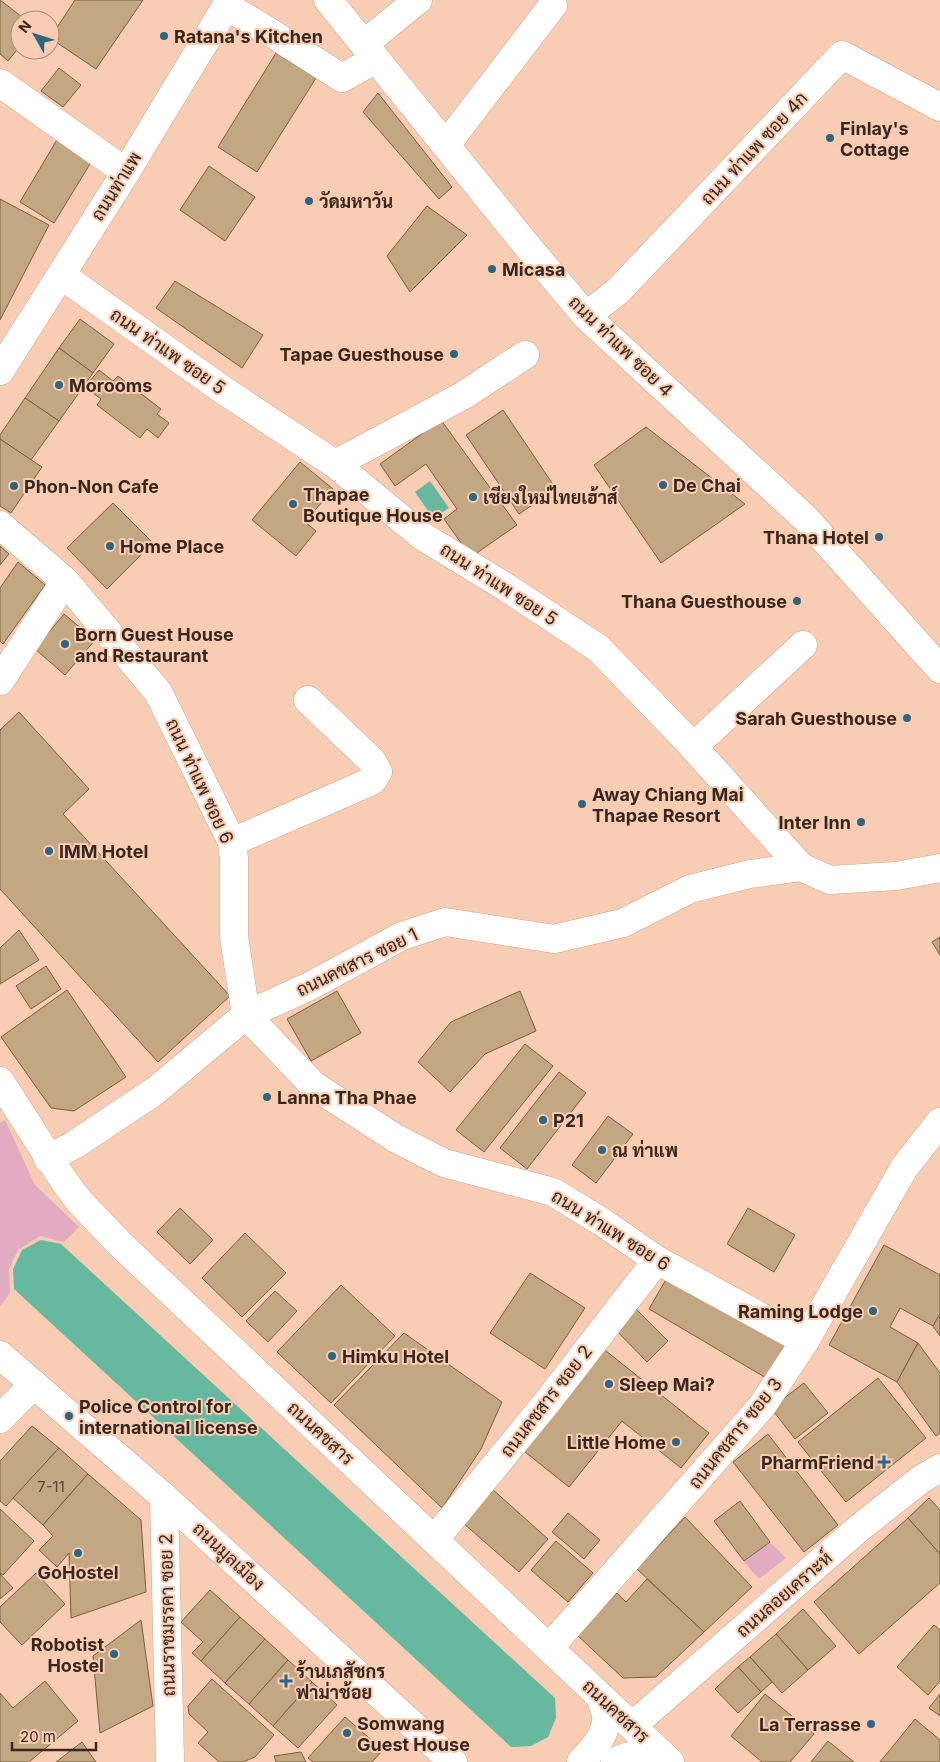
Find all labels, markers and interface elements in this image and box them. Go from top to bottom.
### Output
north arrow [10,10,60,60]
text: N [15,17,34,36]
place label: Ratana's Kitchen [174,26,323,47]
marker: Ratana's Kitchen [158,30,170,42]
street label: ถนน ท่าแพ ซอย 4ก [696,87,812,209]
place label: Finlay's Cottage [840,118,910,160]
marker: Finlay's Cottage [824,132,836,144]
street label: ถนนท่าแพ [86,147,145,224]
place label: วัดมหาวัน [319,191,393,212]
marker: วัดมหาวัน [303,195,315,207]
place label: Micasa [502,259,565,280]
marker: Micasa [486,263,498,275]
street label: ถนน ท่าแพ ซอย 4 [565,290,678,401]
street label: ถนน ท่าแพ ซอย 5 [107,303,230,398]
place label: Tapae Guesthouse [279,344,444,365]
marker: Tapae Guesthouse [448,348,460,360]
place label: Morooms [69,375,152,396]
marker: Morooms [53,379,65,391]
place label: De Chai [673,475,741,496]
place label: Phon-Non Cafe [24,476,159,497]
marker: De Chai [657,479,669,491]
marker: Phon-Non Cafe [8,480,20,492]
place label: Thapae Boutique House [303,484,443,526]
place label: เชียงใหม่ไทยเฮ้าส์ [483,485,619,508]
marker: เชียงใหม่ไทยเฮ้าส์ [467,491,479,503]
marker: Thapae Boutique House [287,498,299,510]
place label: Thana Hotel [763,527,869,548]
marker: Thana Hotel [873,531,885,543]
place label: Home Place [120,536,224,557]
street label: ถนน ท่าแพ ซอย 5 [436,537,562,630]
marker: Home Place [104,540,116,552]
place label: Thana Guesthouse [621,591,787,612]
marker: Thana Guesthouse [791,595,803,607]
place label: Born Guest House and Restaurant [75,624,234,666]
marker: Born Guest House and Restaurant [59,638,71,650]
place label: Sarah Guesthouse [735,708,897,729]
marker: Sarah Guesthouse [901,712,913,724]
street label: ถนน ท่าแพ ซอย 6 [162,715,239,847]
place label: Away Chiang Mai Thapae Resort [592,784,744,826]
marker: Away Chiang Mai Thapae Resort [576,798,588,810]
place label: Inter Inn [779,812,851,833]
marker: Inter Inn [855,816,867,828]
place label: IMM Hotel [59,841,148,862]
marker: IMM Hotel [43,845,55,857]
street label: ถนนคชสาร ซอย 1 [293,924,421,1000]
place label: Lanna Tha Phae [277,1087,417,1108]
marker: Lanna Tha Phae [261,1091,273,1103]
place label: P21 [553,1110,584,1131]
marker: P21 [537,1114,549,1126]
place label: ณ ท่าแพ [612,1139,678,1161]
marker: ณ ท่าแพ [596,1144,608,1156]
street label: ถนน ท่าแพ ซอย 6 [548,1184,675,1275]
place label: Raming Lodge [738,1301,863,1322]
marker: Raming Lodge [867,1305,879,1317]
street label: ถนนคชสาร ซอย 2 [496,1341,596,1461]
place label: Himku Hotel [342,1346,449,1367]
marker: Himku Hotel [326,1350,338,1362]
street label: ถนนคชสาร ซอย 3 [684,1373,786,1493]
place label: Sleep Mai? [619,1374,715,1395]
marker: Sleep Mai? [603,1378,615,1390]
place label: Police Control for international license [79,1396,258,1438]
street label: ถนนคชสาร [283,1397,359,1469]
marker: Police Control for international license [63,1410,75,1422]
place label: Little Home [567,1432,666,1453]
marker: Little Home [670,1436,682,1448]
place label: PharmFriend [761,1452,874,1473]
marker: PharmFriend [878,1456,890,1468]
house number: 7-11 [37,1477,65,1496]
street label: ถนนมูลเมือง [187,1517,270,1597]
street label: ถนนราชมรรคา ซอย 2 [155,1533,179,1697]
street label: ถนนลอยเคราะห์ [731,1545,836,1641]
marker: GoHostel [72,1547,84,1559]
place label: GoHostel [37,1562,119,1583]
place label: Robotist Hostel [31,1634,104,1676]
marker: Robotist Hostel [108,1648,120,1660]
place label: ร้านเภสัชกร ฟาม่าช้อย [296,1660,385,1703]
marker: ร้านเภสัชกร ฟาม่าช้อย [280,1675,292,1687]
street label: ถนนคชสาร [578,1675,654,1747]
place label: Somwang Guest House [357,1713,470,1755]
place label: La Terrasse [759,1714,861,1735]
marker: La Terrasse [865,1718,877,1730]
scale bar [12,1720,96,1752]
text: 20 m [20,1727,56,1746]
marker: Somwang Guest House [341,1727,353,1739]

